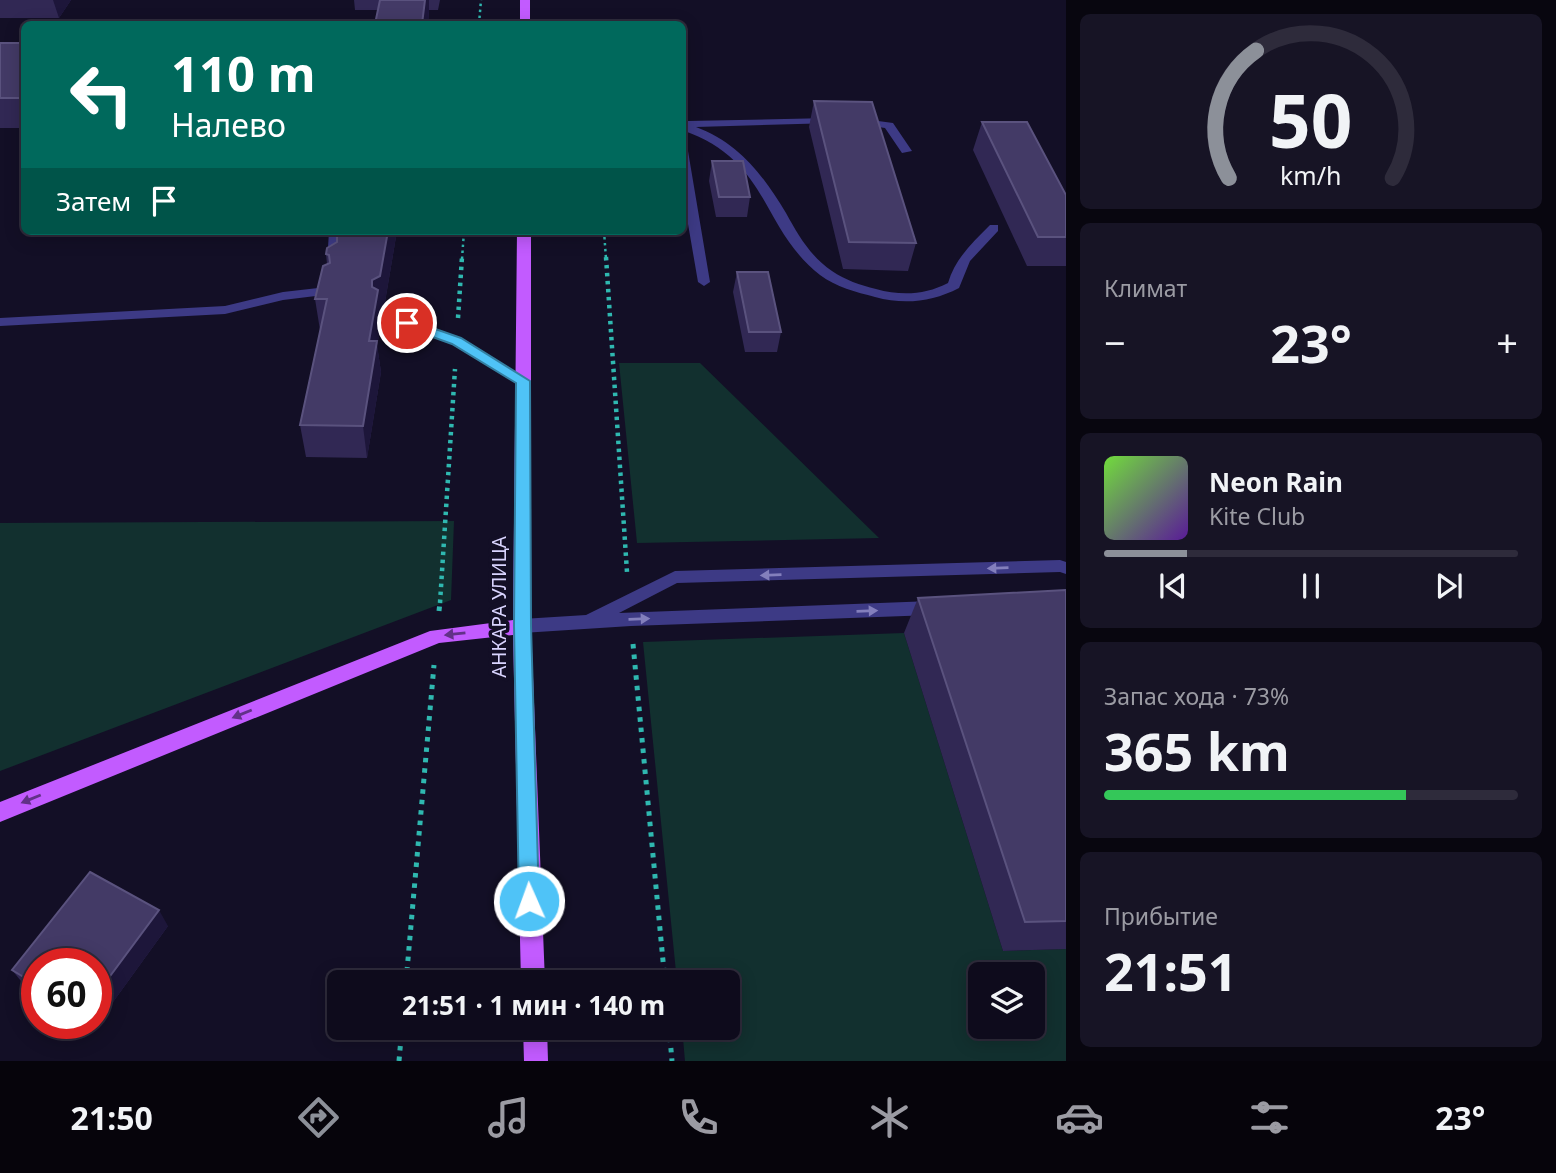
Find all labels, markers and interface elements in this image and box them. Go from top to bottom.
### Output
text: 110 m [171,40,316,106]
icon: left [56,49,147,140]
text: 50 [1269,70,1353,169]
text: Налево [171,103,286,146]
text: km/h [1280,158,1342,192]
icon: arrive [145,182,183,220]
text: Затем [56,183,131,219]
text: Климат [1104,272,1187,304]
pin [377,293,437,353]
icon: arrive [388,304,426,342]
text: 23° [1270,307,1352,378]
text: − [1104,316,1126,368]
text: + [1496,316,1518,368]
text: Neon Rain [1209,464,1343,500]
text: Kite Club [1209,500,1305,532]
street label: АНКАРА УЛИЦА [486,535,512,678]
one-way arrow [987,562,1009,574]
icon: previous [1154,567,1192,605]
icon: pause [1292,567,1330,605]
icon: next [1430,567,1468,605]
one-way arrow [760,569,782,580]
one-way arrow [856,605,878,616]
one-way arrow [629,614,651,625]
one-way arrow [443,628,465,639]
text: Запас хода · 73% [1104,680,1289,712]
one-way arrow [232,709,253,720]
text: 365 km [1104,715,1290,786]
one-way arrow [21,794,42,805]
position arrow [492,864,566,938]
text: Прибытие [1104,900,1218,932]
text: 21:51 [1104,935,1238,1006]
speed limit sign: 60 [21,948,112,1039]
map controls [968,962,1045,1039]
button: layers [968,962,1045,1039]
text: 21:51 · 1 мин · 140 m [402,987,665,1023]
icon: directions [294,1093,343,1142]
icon: music [484,1093,533,1142]
icon: phone [674,1093,723,1142]
icon: climate [865,1093,914,1142]
icon: car [1055,1093,1104,1142]
icon: filters [1245,1093,1294,1142]
text: 21:50 [71,1096,153,1139]
text: 23° [1435,1096,1485,1139]

